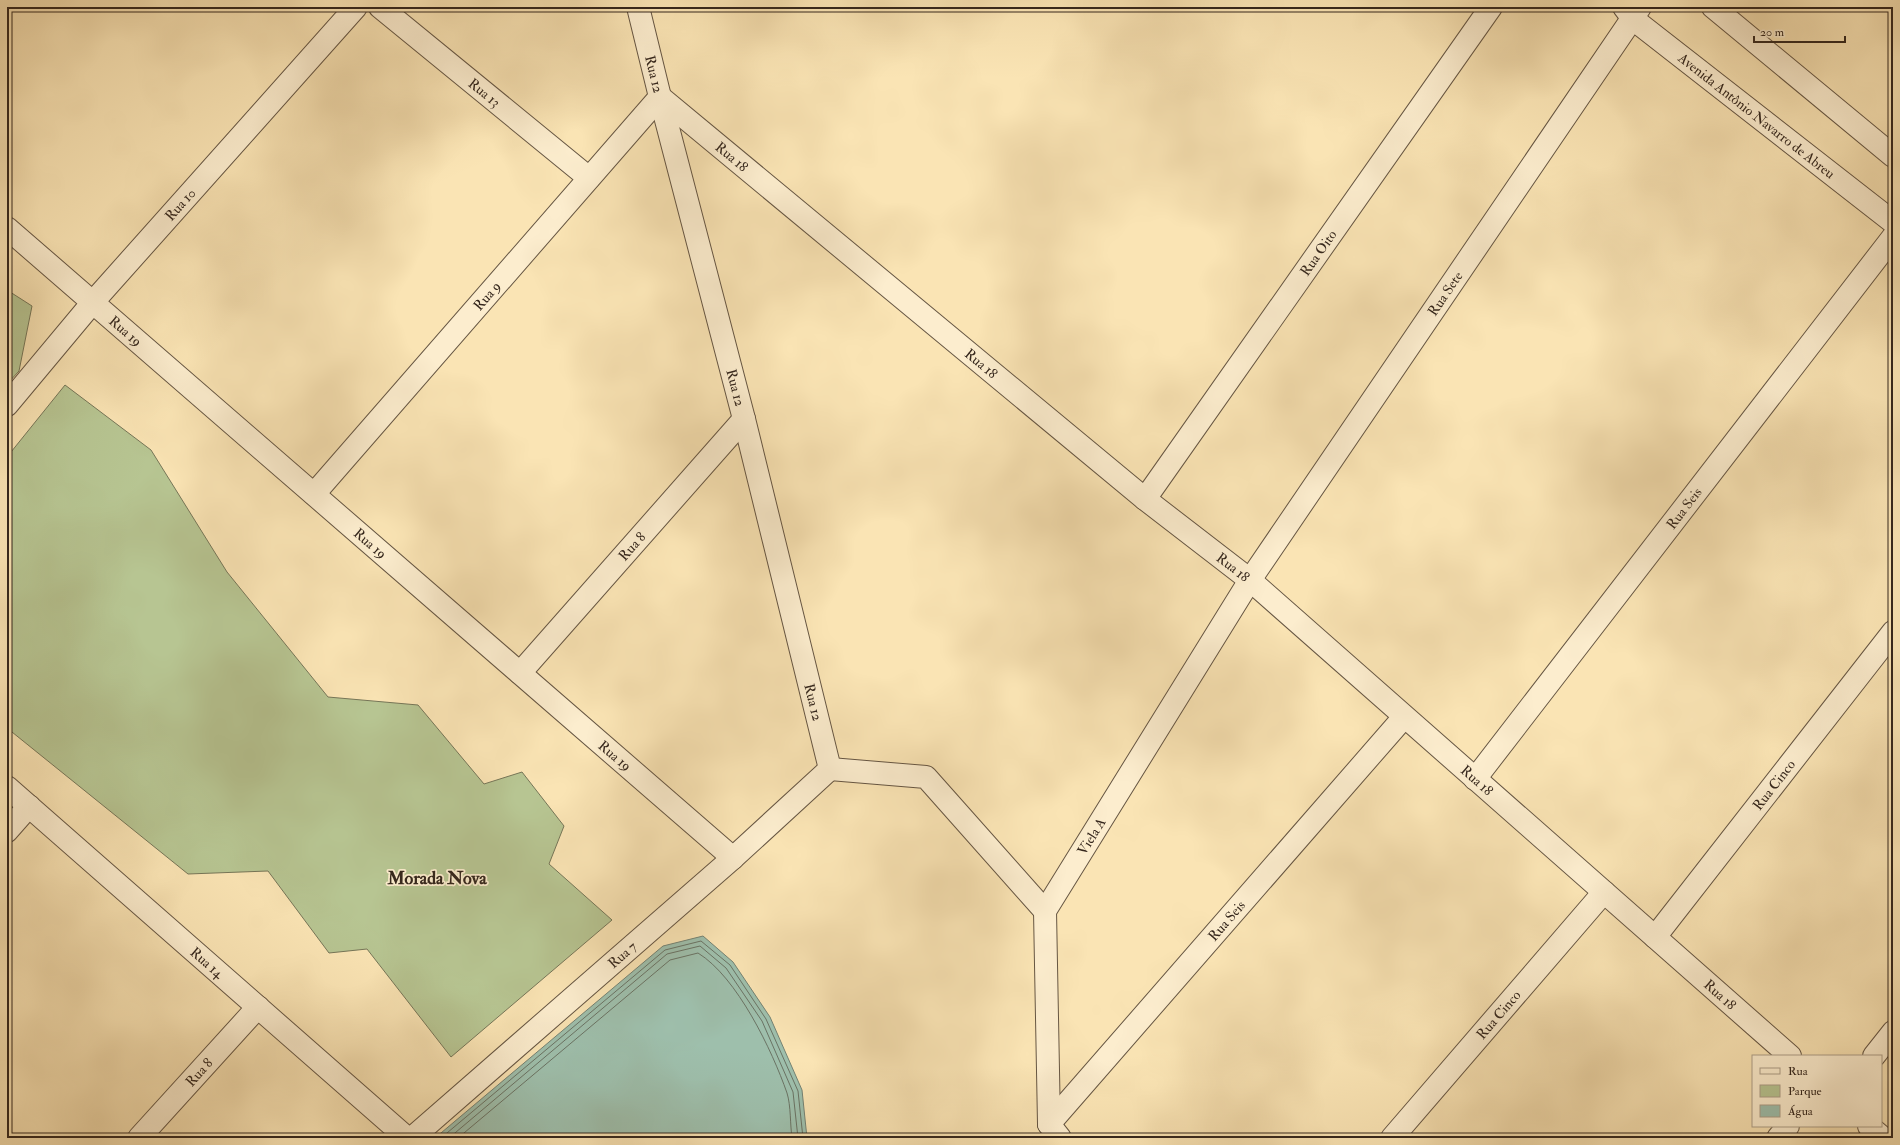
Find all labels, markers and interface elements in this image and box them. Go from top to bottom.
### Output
scale bar [1754,18,1845,44]
text: 20 m [1760,25,1785,40]
street label: Avenida Antônio Navarro de Abreu [1674,49,1838,182]
street label: Rua 12 [641,54,667,95]
street label: Rua 13 [465,75,504,111]
street label: Rua 18 [712,138,752,176]
street label: Rua 10 [161,185,199,225]
street label: Rua Oito [1297,227,1341,279]
street label: Rua Sete [1424,268,1467,319]
street label: Rua 9 [470,278,504,314]
street label: Rua 19 [105,312,145,350]
street label: Rua 18 [961,345,1001,382]
street label: Rua 12 [722,367,748,408]
street label: Rua Seis [1663,484,1706,533]
street label: Rua 19 [350,525,390,563]
street label: Rua 8 [615,528,650,564]
street label: Rua 18 [1213,549,1253,586]
street label: Rua 12 [800,682,826,723]
street label: Rua 19 [595,737,635,775]
street label: Rua Cinco [1749,756,1799,814]
street label: Rua 18 [1457,762,1497,800]
street label: Viela A [1074,815,1110,858]
district label: Morada Nova [386,867,487,890]
street label: Rua Seis [1205,897,1249,945]
street label: Rua 7 [605,938,641,972]
street label: Rua 14 [187,944,228,983]
street label: Rua 18 [1700,976,1740,1014]
street label: Rua Cinco [1473,987,1525,1043]
street label: Rua 8 [182,1054,217,1090]
legend [1752,1055,1882,1127]
text: Rua [1788,1064,1809,1079]
text: Parque [1788,1084,1822,1099]
text: Água [1787,1104,1814,1119]

